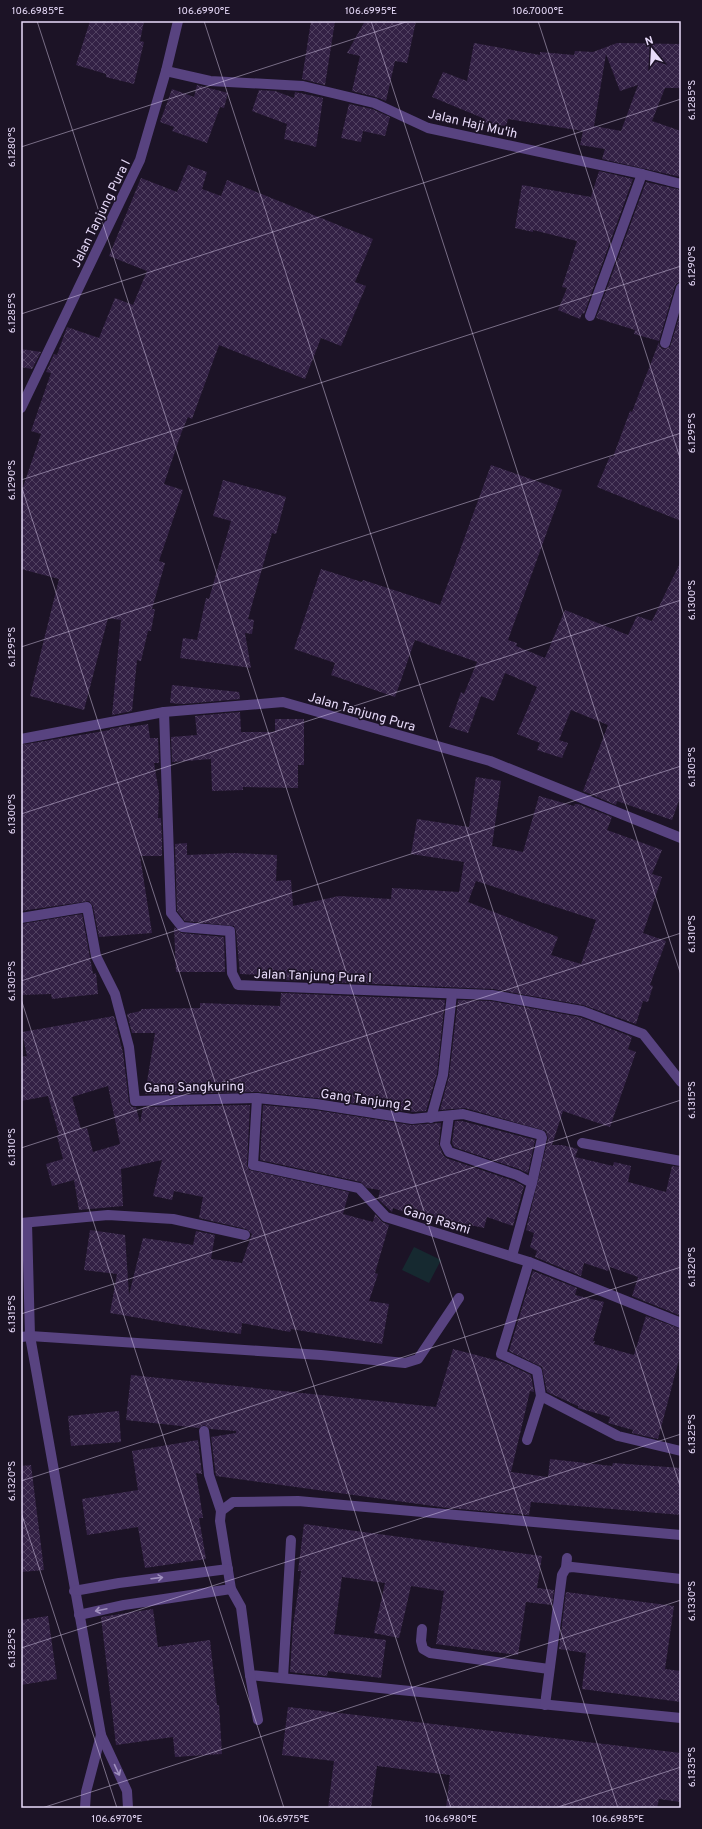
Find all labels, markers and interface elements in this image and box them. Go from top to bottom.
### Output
text: 106.6985°E [12,5,64,18]
text: 106.6990°E [178,5,230,18]
text: 106.6995°E [345,5,397,18]
text: 106.7000°E [512,5,564,18]
north arrow [632,30,672,70]
text: N [643,34,655,49]
text: 6.1285°S [686,80,699,120]
street label: Jalan Haji Mu'ih [426,107,519,143]
text: 6.1280°S [6,127,19,167]
street label: Jalan Tanjung Pura I [69,157,135,270]
text: 6.1290°S [686,246,699,286]
text: 6.1285°S [6,293,19,333]
text: 6.1295°S [686,413,699,453]
text: 6.1290°S [6,460,19,500]
text: 6.1300°S [686,580,699,620]
text: 6.1295°S [6,627,19,667]
street label: Jalan Tanjung Pura [306,690,417,736]
text: 6.1305°S [686,747,699,787]
text: 6.1300°S [6,794,19,834]
text: 6.1310°S [686,915,699,953]
text: 6.1305°S [6,961,19,1001]
street label: Jalan Tanjung Pura I [254,967,372,987]
street label: Gang Sangkuring [144,1079,245,1097]
text: 6.1315°S [686,1081,699,1119]
street label: Gang Tanjung 2 [319,1087,412,1115]
text: 6.1310°S [6,1128,19,1166]
street label: Gang Rasmi [401,1203,472,1239]
text: 6.1320°S [686,1247,699,1287]
text: 6.1315°S [6,1295,19,1333]
text: 6.1325°S [686,1414,699,1454]
text: 6.1320°S [6,1461,19,1501]
one-way arrow [150,1574,163,1582]
text: 6.1330°S [686,1581,699,1621]
one-way arrow [95,1606,108,1614]
text: 6.1325°S [6,1628,19,1668]
text: 6.1335°S [686,1747,699,1787]
one-way arrow [114,1764,121,1776]
text: 106.6970°E [91,1813,143,1826]
text: 106.6975°E [258,1813,310,1826]
text: 106.6980°E [425,1813,477,1826]
text: 106.6985°E [592,1813,644,1826]

